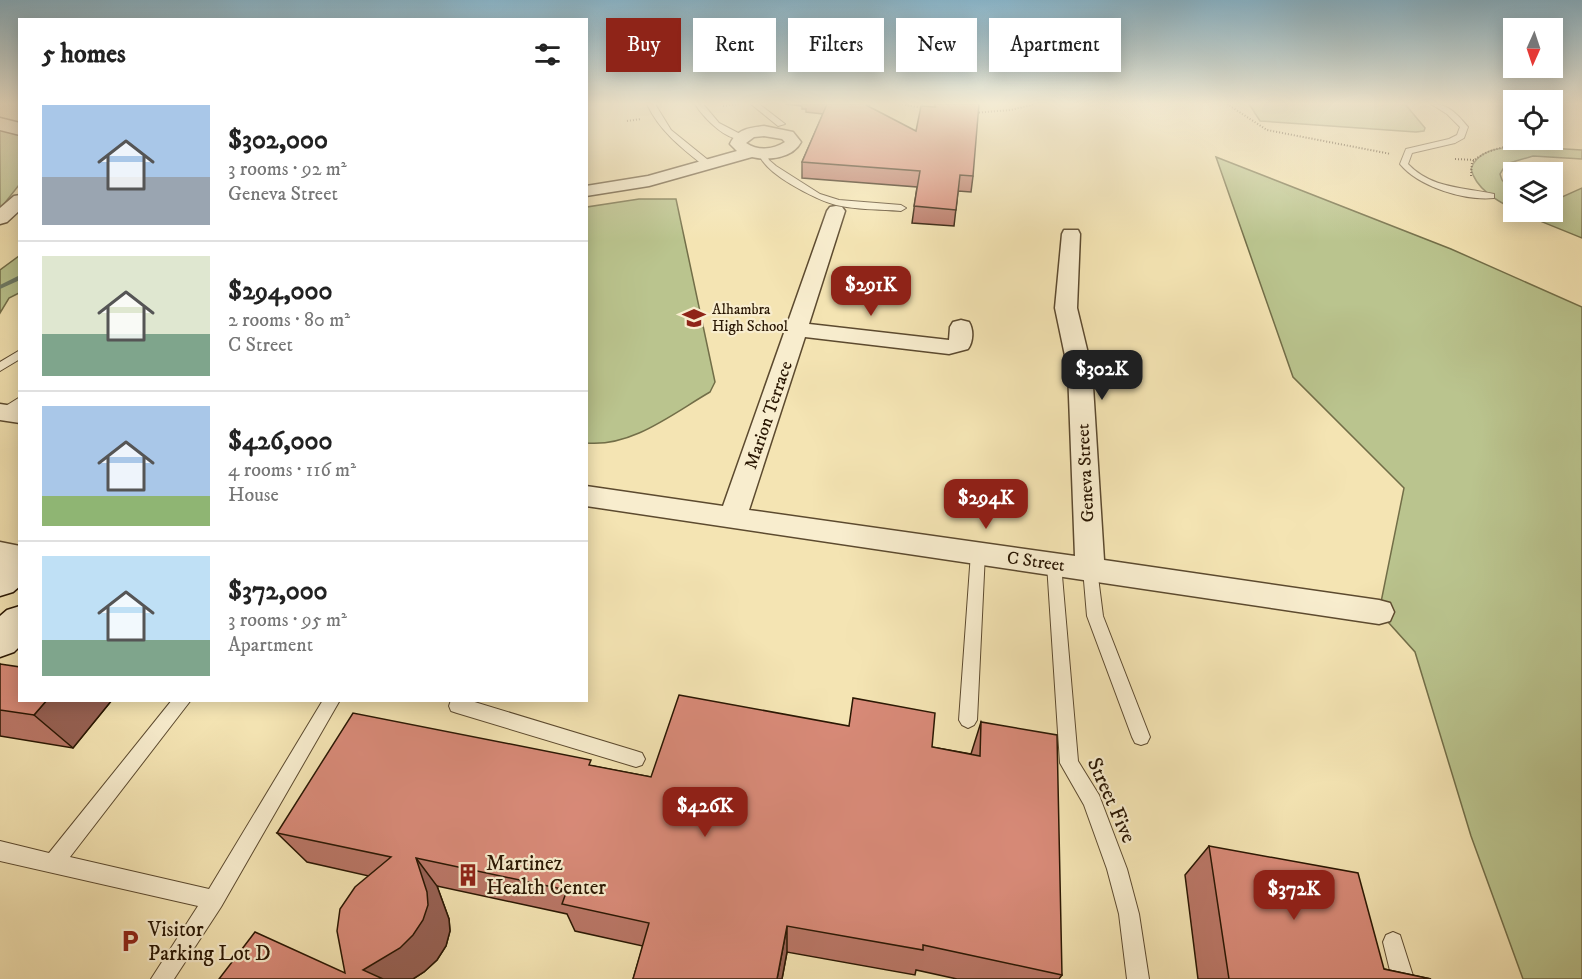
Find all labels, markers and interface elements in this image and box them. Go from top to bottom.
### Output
chip: Buy [606,18,681,72]
chip: Rent [693,18,776,72]
chip: Filters [788,18,884,72]
chip: New [896,18,977,72]
chip: Apartment [989,18,1121,72]
north arrow [1503,18,1563,78]
map controls [1503,18,1563,222]
text: 5 homes [42,38,126,71]
icon: filters [531,38,564,71]
button: locate [1503,90,1563,150]
text: $302,000 [228,124,328,157]
icon: home [90,129,162,201]
text: 3 rooms · 92 m² [228,157,347,182]
button: layers [1503,162,1563,222]
text: Geneva Street [228,182,338,207]
pin: $291K [829,266,913,317]
text: $291K [845,273,897,298]
text: $294,000 [228,275,333,308]
icon: home [90,280,162,352]
place label: Alhambra High School [712,300,789,336]
school or university icon: Alhambra High School [681,305,707,331]
text: 2 rooms · 80 m² [228,308,350,333]
text: C Street [228,333,293,358]
pin: $302K [1060,350,1144,401]
text: $302K [1075,357,1129,382]
street label: Marion Terrace [740,358,798,472]
street label: Geneva Street [1072,423,1100,523]
text: $426,000 [228,425,332,458]
icon: home [90,430,162,502]
text: 4 rooms · 116 m² [228,458,356,483]
pin: $294K [944,479,1028,530]
text: House [228,483,279,508]
text: $294K [958,486,1014,511]
street label: C Street [1005,547,1067,577]
text: $372,000 [228,575,328,608]
icon: home [90,580,162,652]
text: 3 rooms · 95 m² [228,608,347,633]
text: Apartment [228,633,313,658]
street label: Street Five [1081,754,1141,847]
pin: $426K [663,787,747,838]
text: $426K [677,794,733,819]
place label: Martinez Health Center [486,851,606,901]
building icon: Martinez Health Center [455,862,481,888]
pin: $372K [1252,870,1336,921]
text: $372K [1268,877,1320,902]
place label: Visitor Parking Lot D [147,917,271,967]
parking icon: Visitor Parking Lot D [117,928,143,954]

